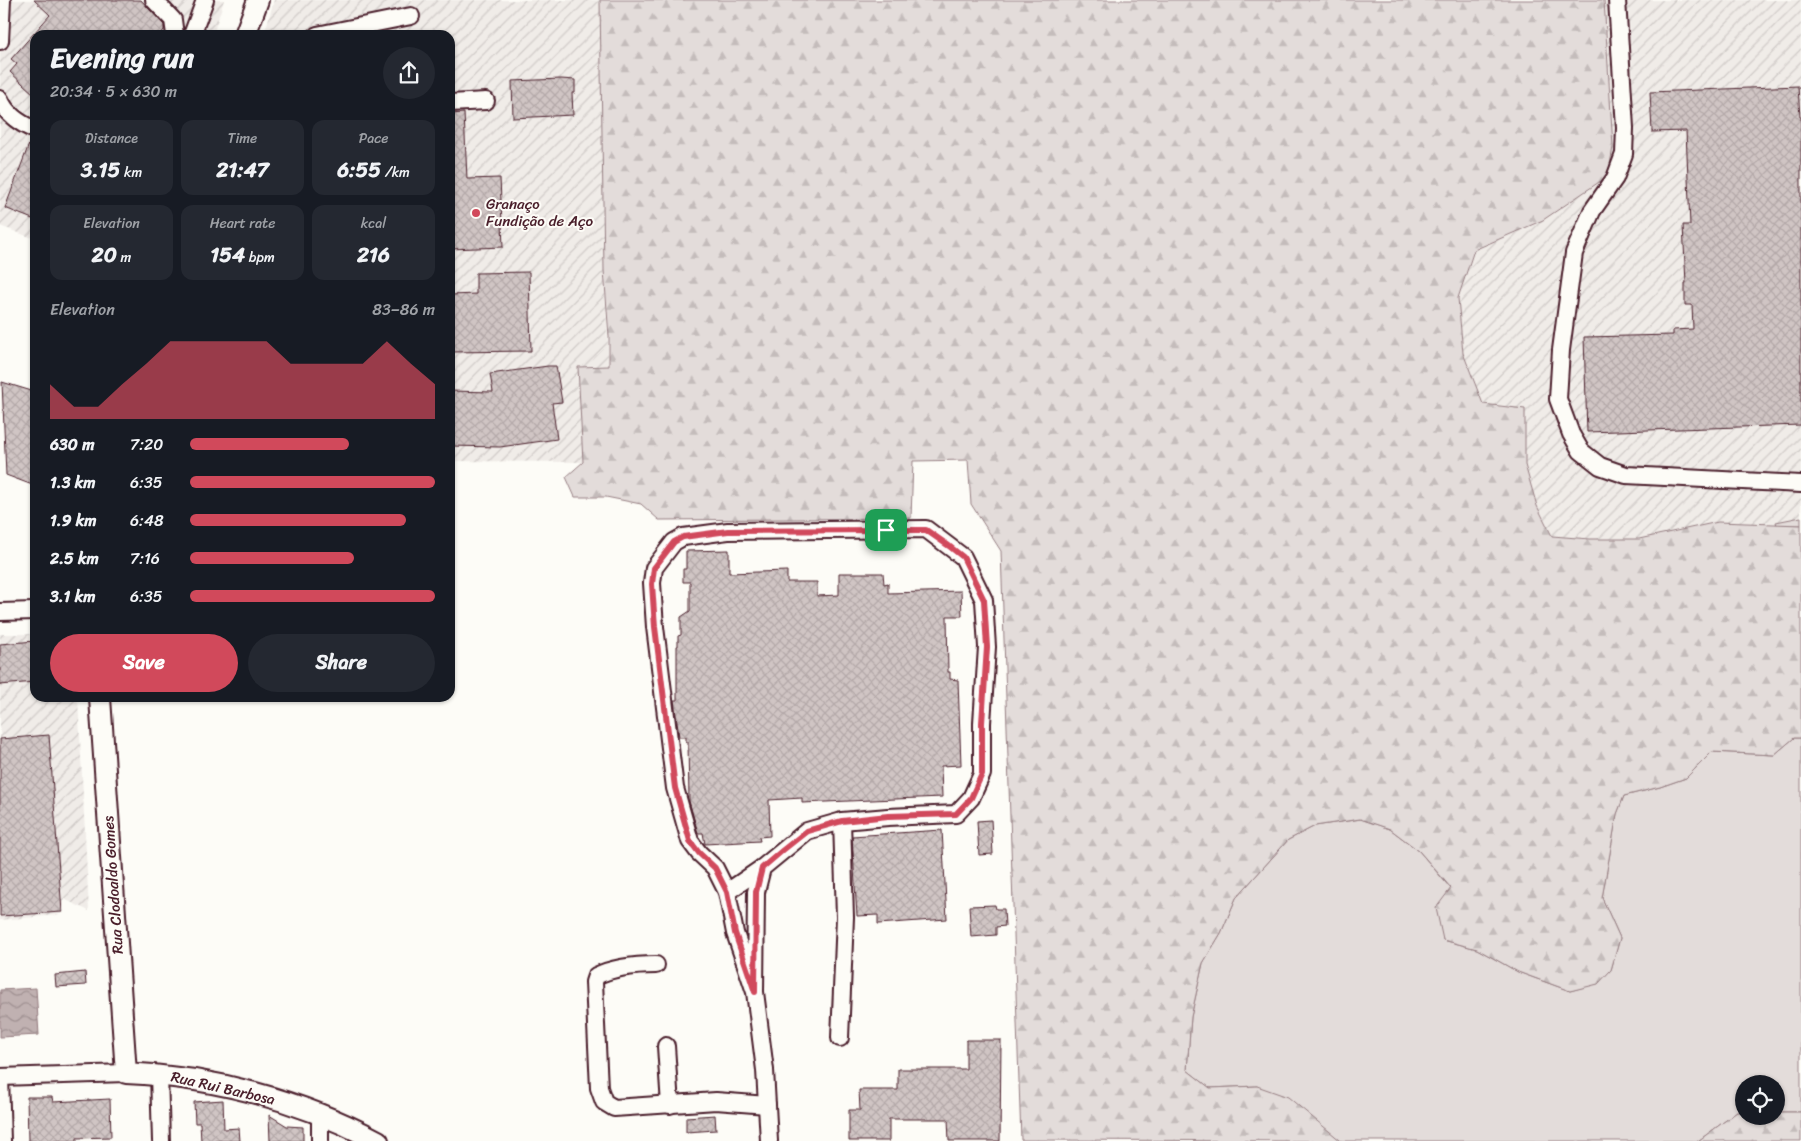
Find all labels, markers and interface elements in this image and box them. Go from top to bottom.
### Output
text: Evening run [50,33,194,82]
button: share [383,47,435,99]
text: 20:34 · 5 × 630 m [50,77,177,106]
text: Distance [85,126,138,151]
text: Time [228,126,257,151]
text: Pace [359,126,388,151]
text: 3.15 [81,151,120,189]
text: 21:47 [216,151,269,189]
text: 6:55 [337,151,381,189]
text: km [120,160,142,185]
text: /km [381,160,410,185]
place label: Granaço Fundição de Aço [486,191,594,234]
marker: Granaço Fundição de Aço [470,207,482,219]
text: Elevation [83,211,140,236]
text: Heart rate [210,211,275,236]
text: kcal [361,211,386,236]
text: 20 [92,236,117,274]
text: 154 [210,236,245,274]
text: 216 [357,236,390,274]
text: m [117,245,131,270]
text: bpm [245,245,275,270]
text: Elevation [50,295,115,324]
text: 83–86 m [372,295,435,324]
text: 630 m [50,430,94,459]
text: 7:20 [130,430,163,459]
text: 1.3 km [50,468,95,497]
text: 6:35 [130,468,162,497]
text: 1.9 km [50,506,96,535]
text: 6:48 [130,506,164,535]
pin [865,509,907,551]
icon: arrive [872,516,900,544]
text: 2.5 km [50,544,99,573]
text: 7:16 [130,544,160,573]
text: 3.1 km [50,582,95,611]
text: 6:35 [130,582,162,611]
button: Save [50,634,238,692]
button: Share [248,634,435,692]
street label: Rua Clodoaldo Gomes [95,814,131,955]
street label: Rua Rui Barbosa [168,1063,278,1113]
map controls [1735,1075,1785,1125]
button: locate [1735,1075,1785,1125]

